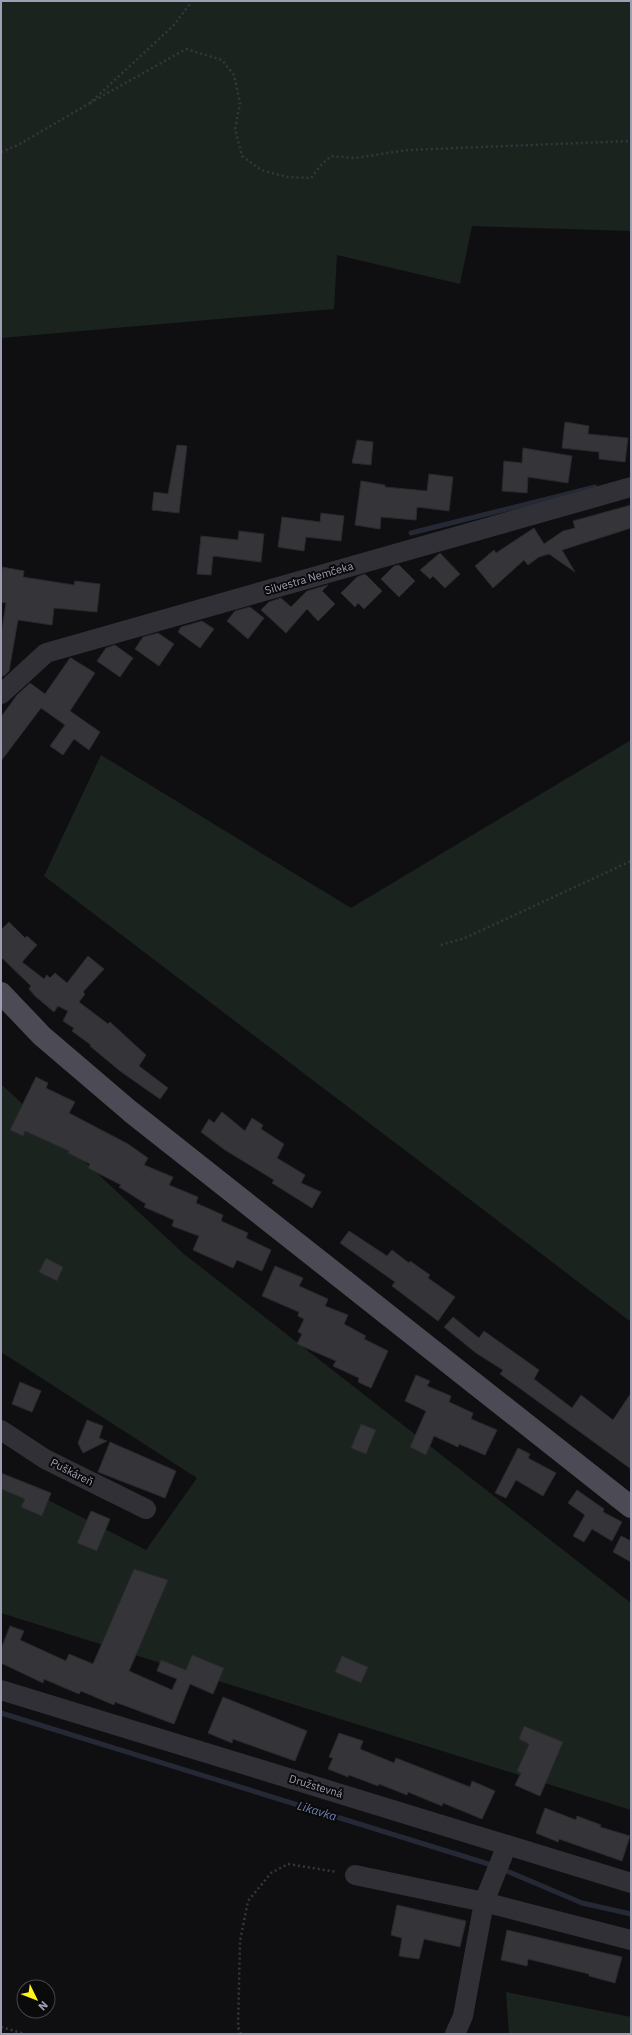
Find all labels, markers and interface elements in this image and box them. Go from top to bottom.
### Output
street label: Silvestra Nemčeka [263,559,355,597]
street label: Puškáreň [48,1455,96,1489]
street label: Družstevná [287,1771,345,1801]
water label: Likavka [295,1797,339,1824]
north arrow [16,1979,56,2019]
text: N [35,1998,51,2014]

